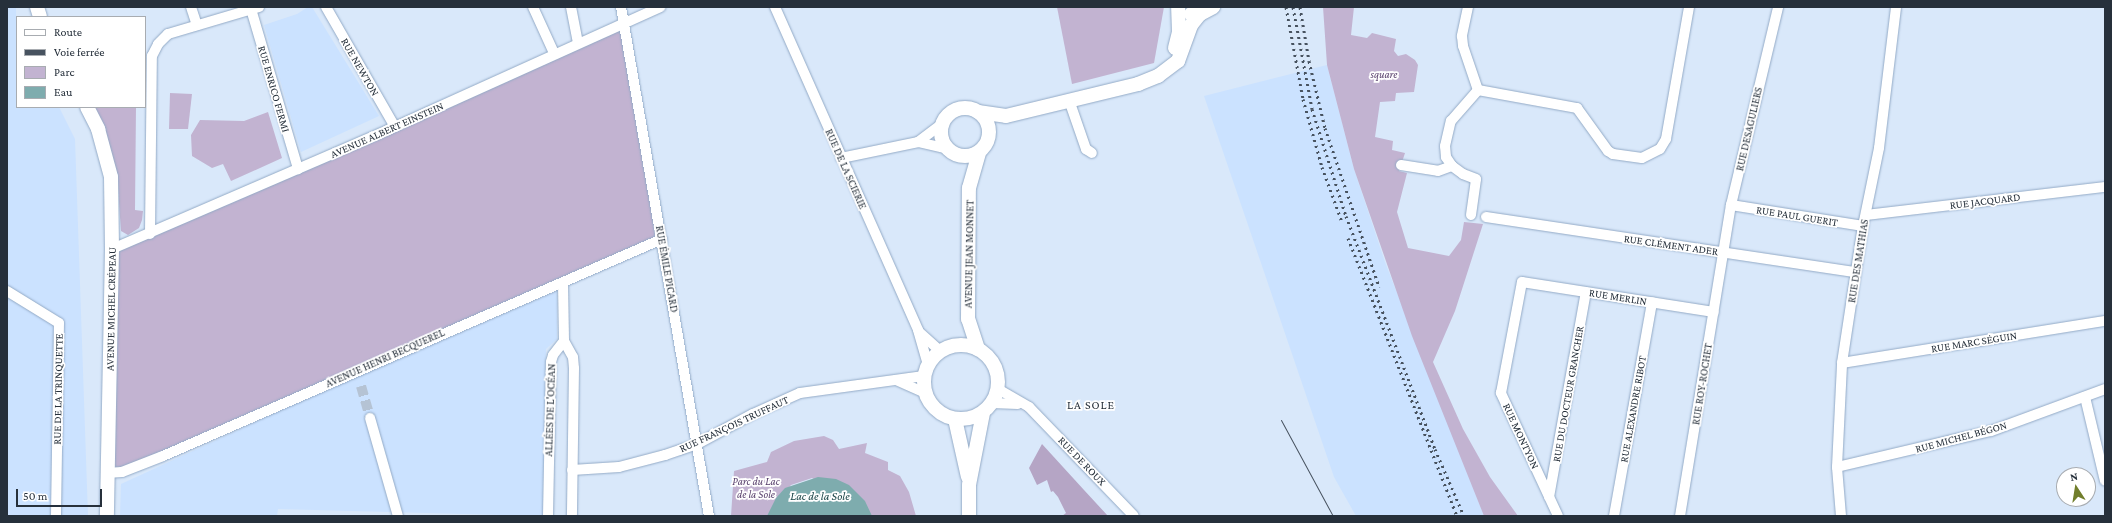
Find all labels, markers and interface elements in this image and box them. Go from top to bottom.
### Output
legend [16,16,146,108]
text: Route [54,25,82,39]
street label: RUE NEWTON [338,36,382,98]
street label: RUE ENRICO FERMI [255,44,293,134]
text: Voie ferrée [54,45,105,59]
text: Parc [54,65,74,79]
park label: square [1371,67,1397,81]
text: Eau [54,85,72,99]
street label: RUE DESAGULIERS [1733,86,1765,172]
street label: AVENUE ALBERT EINSTEIN [328,99,446,161]
street label: RUE DE LA SCIERIE [822,127,870,211]
street label: RUE JACQUARD [1949,190,2021,212]
street label: AVENUE JEAN MONNET [961,200,977,308]
street label: RUE PAUL GUERIT [1755,203,1839,229]
street label: RUE DES MATHIAS [1845,218,1871,304]
street label: RUE ÉMILE PICARD [653,225,681,313]
street label: RUE CLÉMENT ADER [1623,232,1719,258]
street label: AVENUE MICHEL CRÉPEAU [103,247,119,371]
street label: RUE MERLIN [1588,286,1648,308]
street label: RUE DU DOCTEUR GRANCHER [1550,325,1586,463]
street label: AVENUE HENRI BECQUEREL [323,326,447,390]
street label: RUE MARC SÉGUIN [1930,329,2018,355]
street label: RUE DE LA TRINQUETTE [50,333,66,445]
street label: RUE ROY-ROCHET [1689,342,1715,426]
street label: RUE ALEXANDRE RIBOT [1617,355,1649,463]
street label: ALLÉES DE L'OCÉAN [542,363,558,457]
street label: RUE FRANÇOIS TRUFFAUT [677,393,791,455]
district label: LA SOLE [1067,399,1115,413]
street label: RUE MONTYON [1500,401,1542,471]
street label: RUE MICHEL BÉGON [1914,418,2008,456]
street label: RUE DE ROUX [1055,434,1109,488]
north arrow [2056,467,2096,507]
text: N [2069,470,2079,483]
park label: Parc du Lac de la Sole [732,475,780,501]
scale bar [18,481,104,507]
text: 50 m [23,489,47,503]
water label: Lac de la Sole [790,490,850,504]

